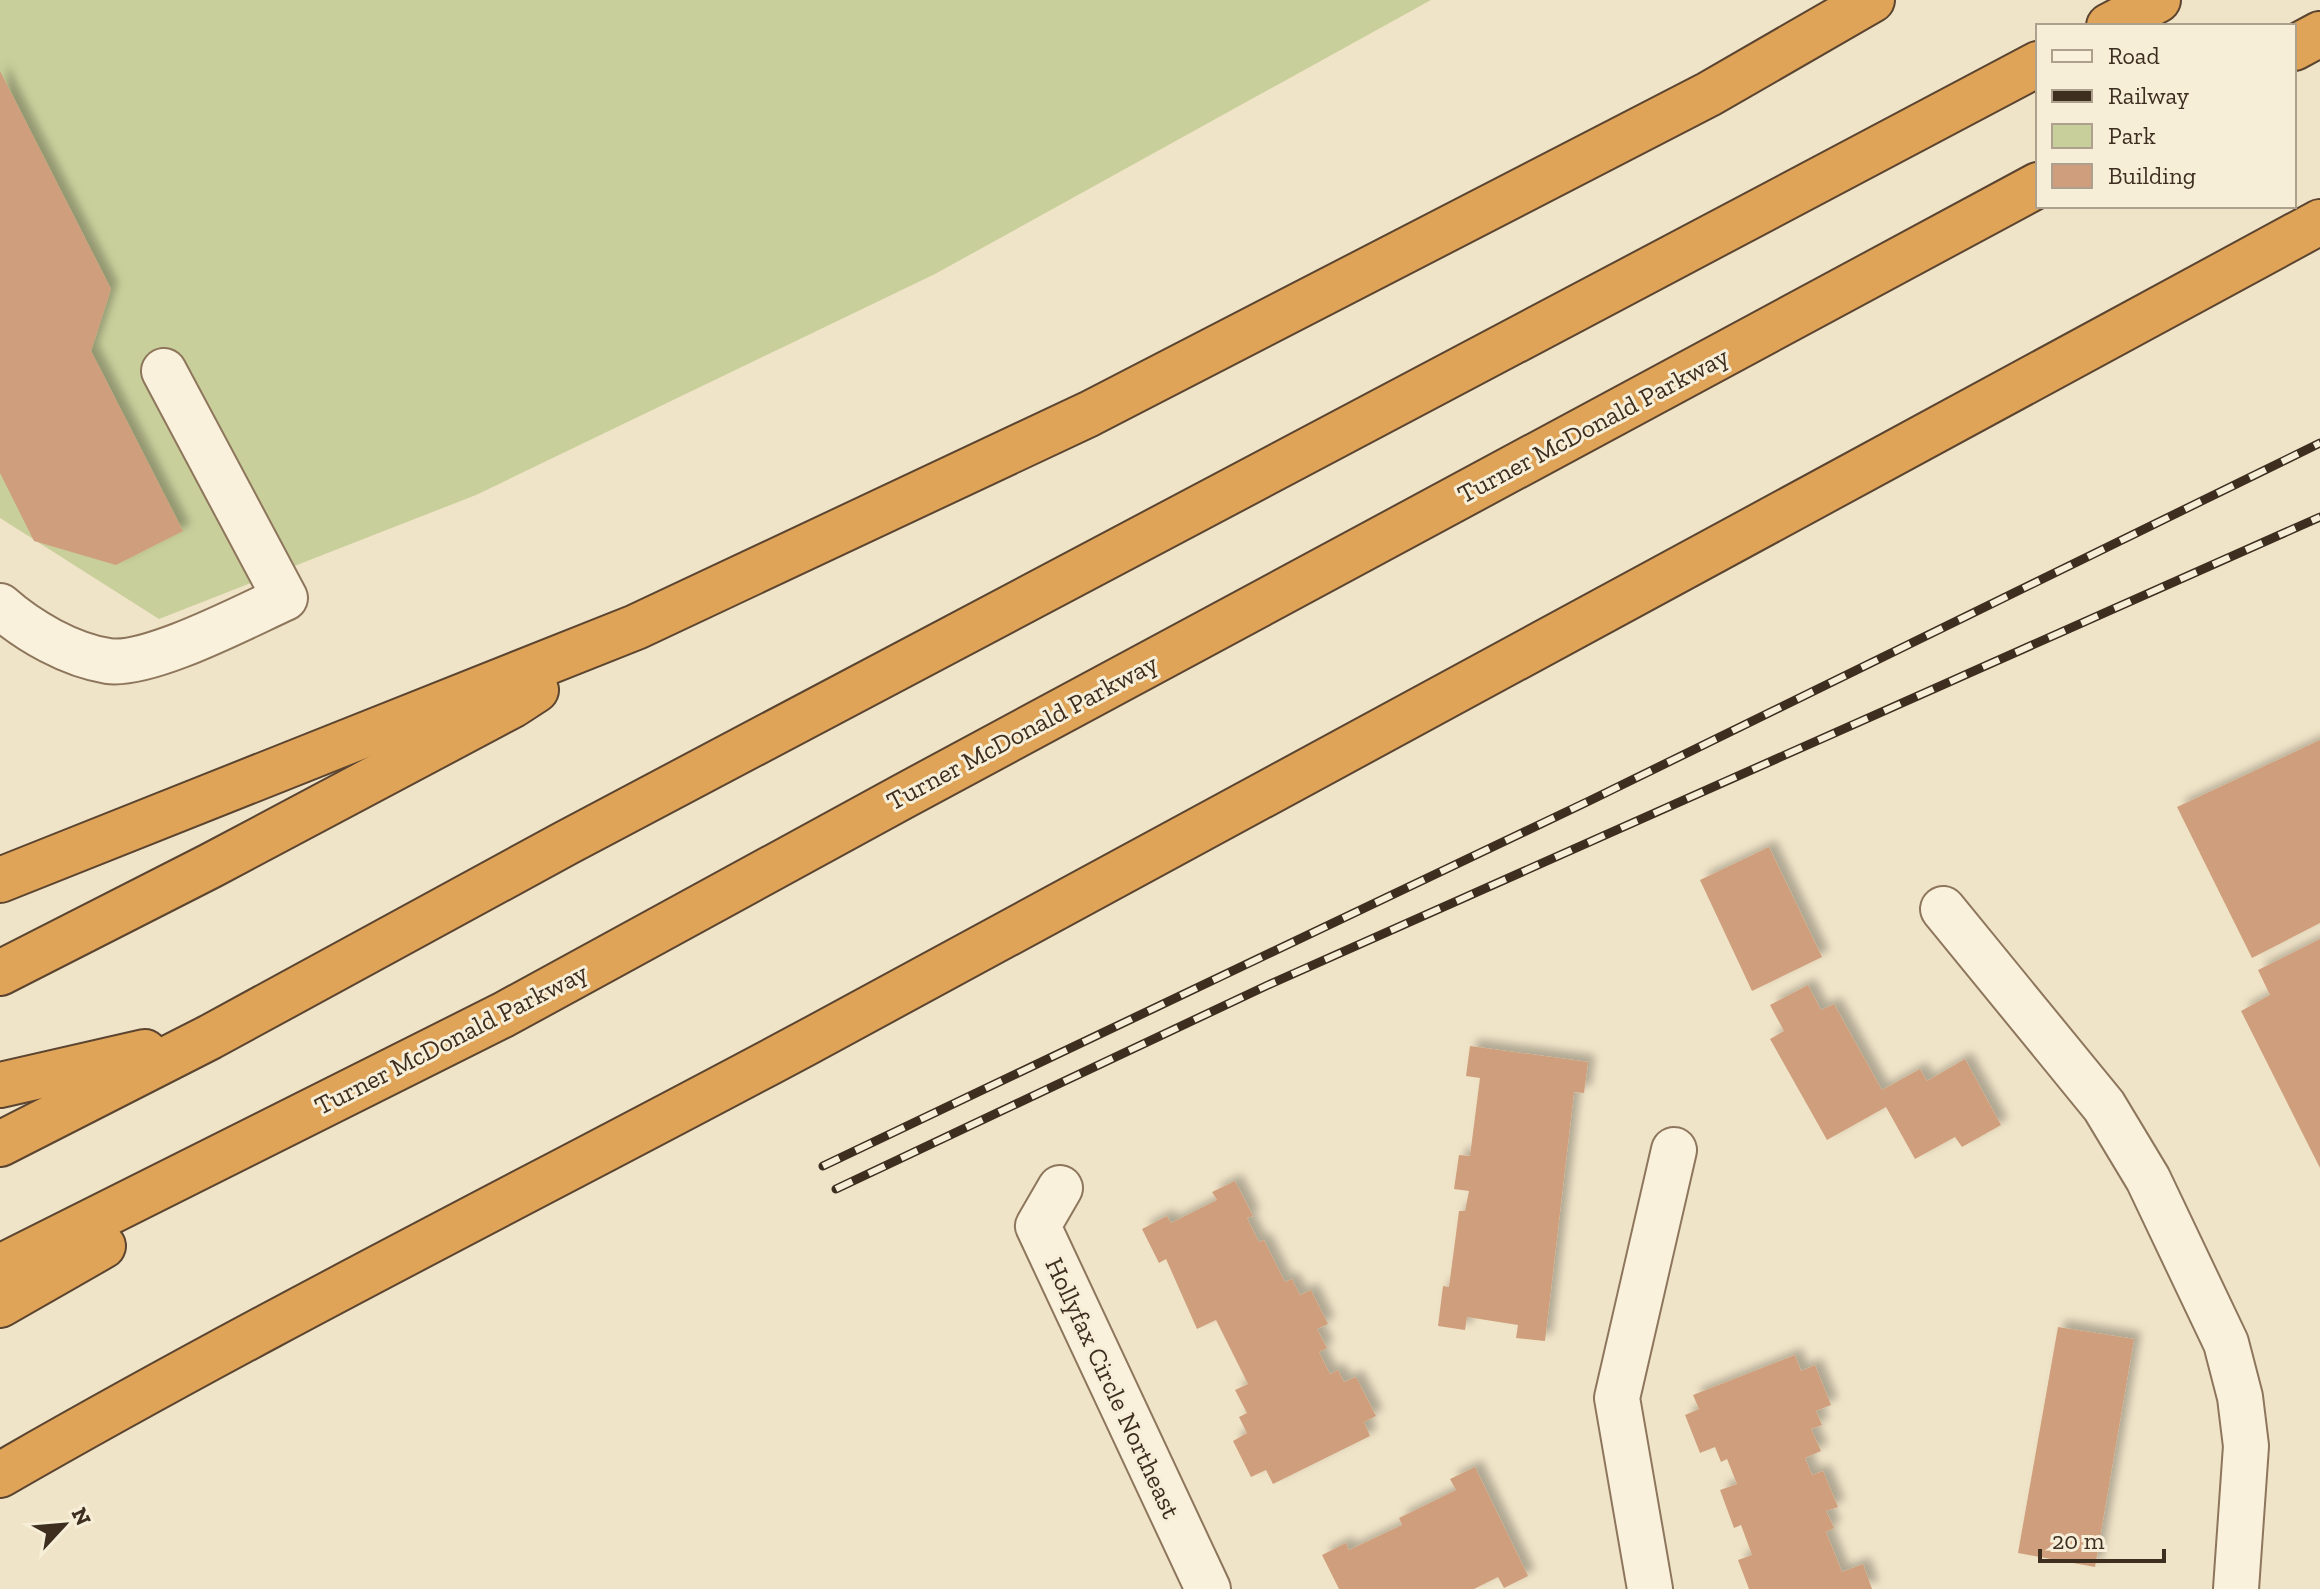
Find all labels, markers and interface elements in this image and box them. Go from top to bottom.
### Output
legend [2036,24,2296,208]
text: Road [2108,41,2160,70]
text: Railway [2108,81,2190,110]
text: Park [2108,121,2156,150]
text: Building [2108,161,2196,190]
street label: Turner McDonald Parkway [1452,340,1735,510]
street label: Turner McDonald Parkway [881,647,1164,817]
street label: Turner McDonald Parkway [309,956,594,1122]
street label: Hollyfax Circle Northeast [1038,1252,1188,1524]
north arrow [24,1485,104,1565]
text: N [66,1503,97,1530]
scale bar [2040,1513,2164,1563]
text: 20 m [2052,1526,2105,1555]

